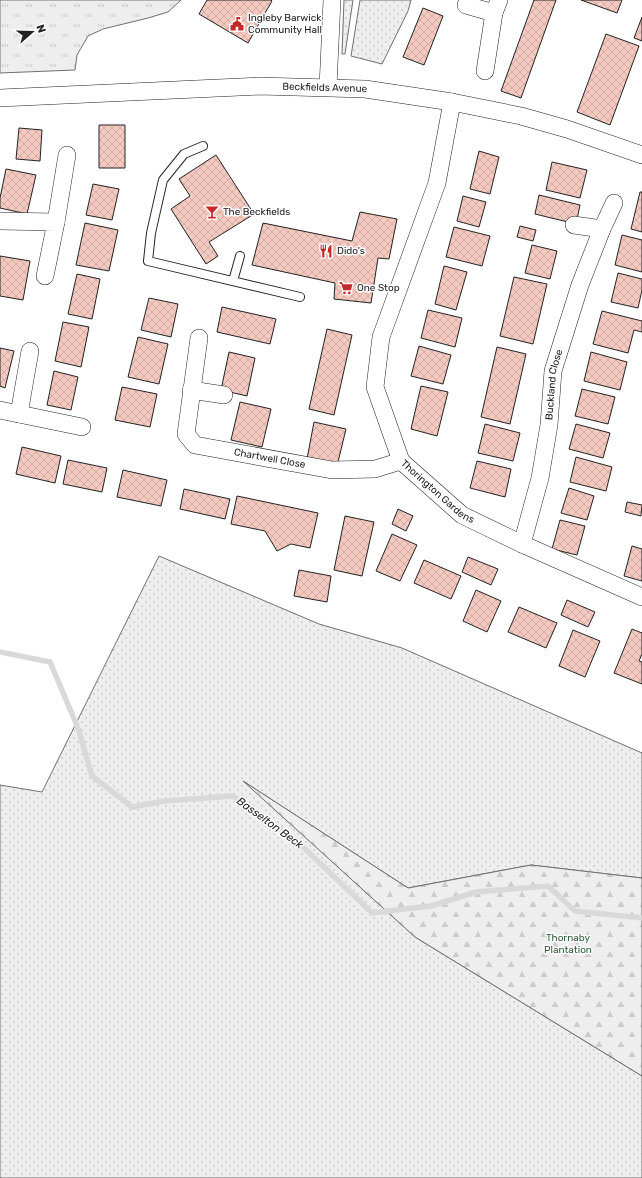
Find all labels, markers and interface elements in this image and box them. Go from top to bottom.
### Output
north arrow [12,12,52,52]
place label: Ingleby Barwick Community Hall [248,12,322,36]
public building icon: Ingleby Barwick Community Hall [229,16,245,32]
text: N [33,23,48,35]
street label: Beckfields Avenue [282,81,368,95]
bar icon: The Beckfields [204,204,220,220]
place label: The Beckfields [223,206,290,218]
restaurant icon: Dido's [318,243,334,259]
place label: Dido's [337,245,365,257]
supermarket icon: One Stop [338,280,354,296]
place label: One Stop [357,282,400,294]
street label: Buckland Close [543,347,566,420]
street label: Chartwell Close [233,446,307,471]
street label: Thorington Gardens [398,458,476,526]
water label: Basselton Beck [234,795,306,852]
park label: Thornaby Plantation [544,932,592,956]

